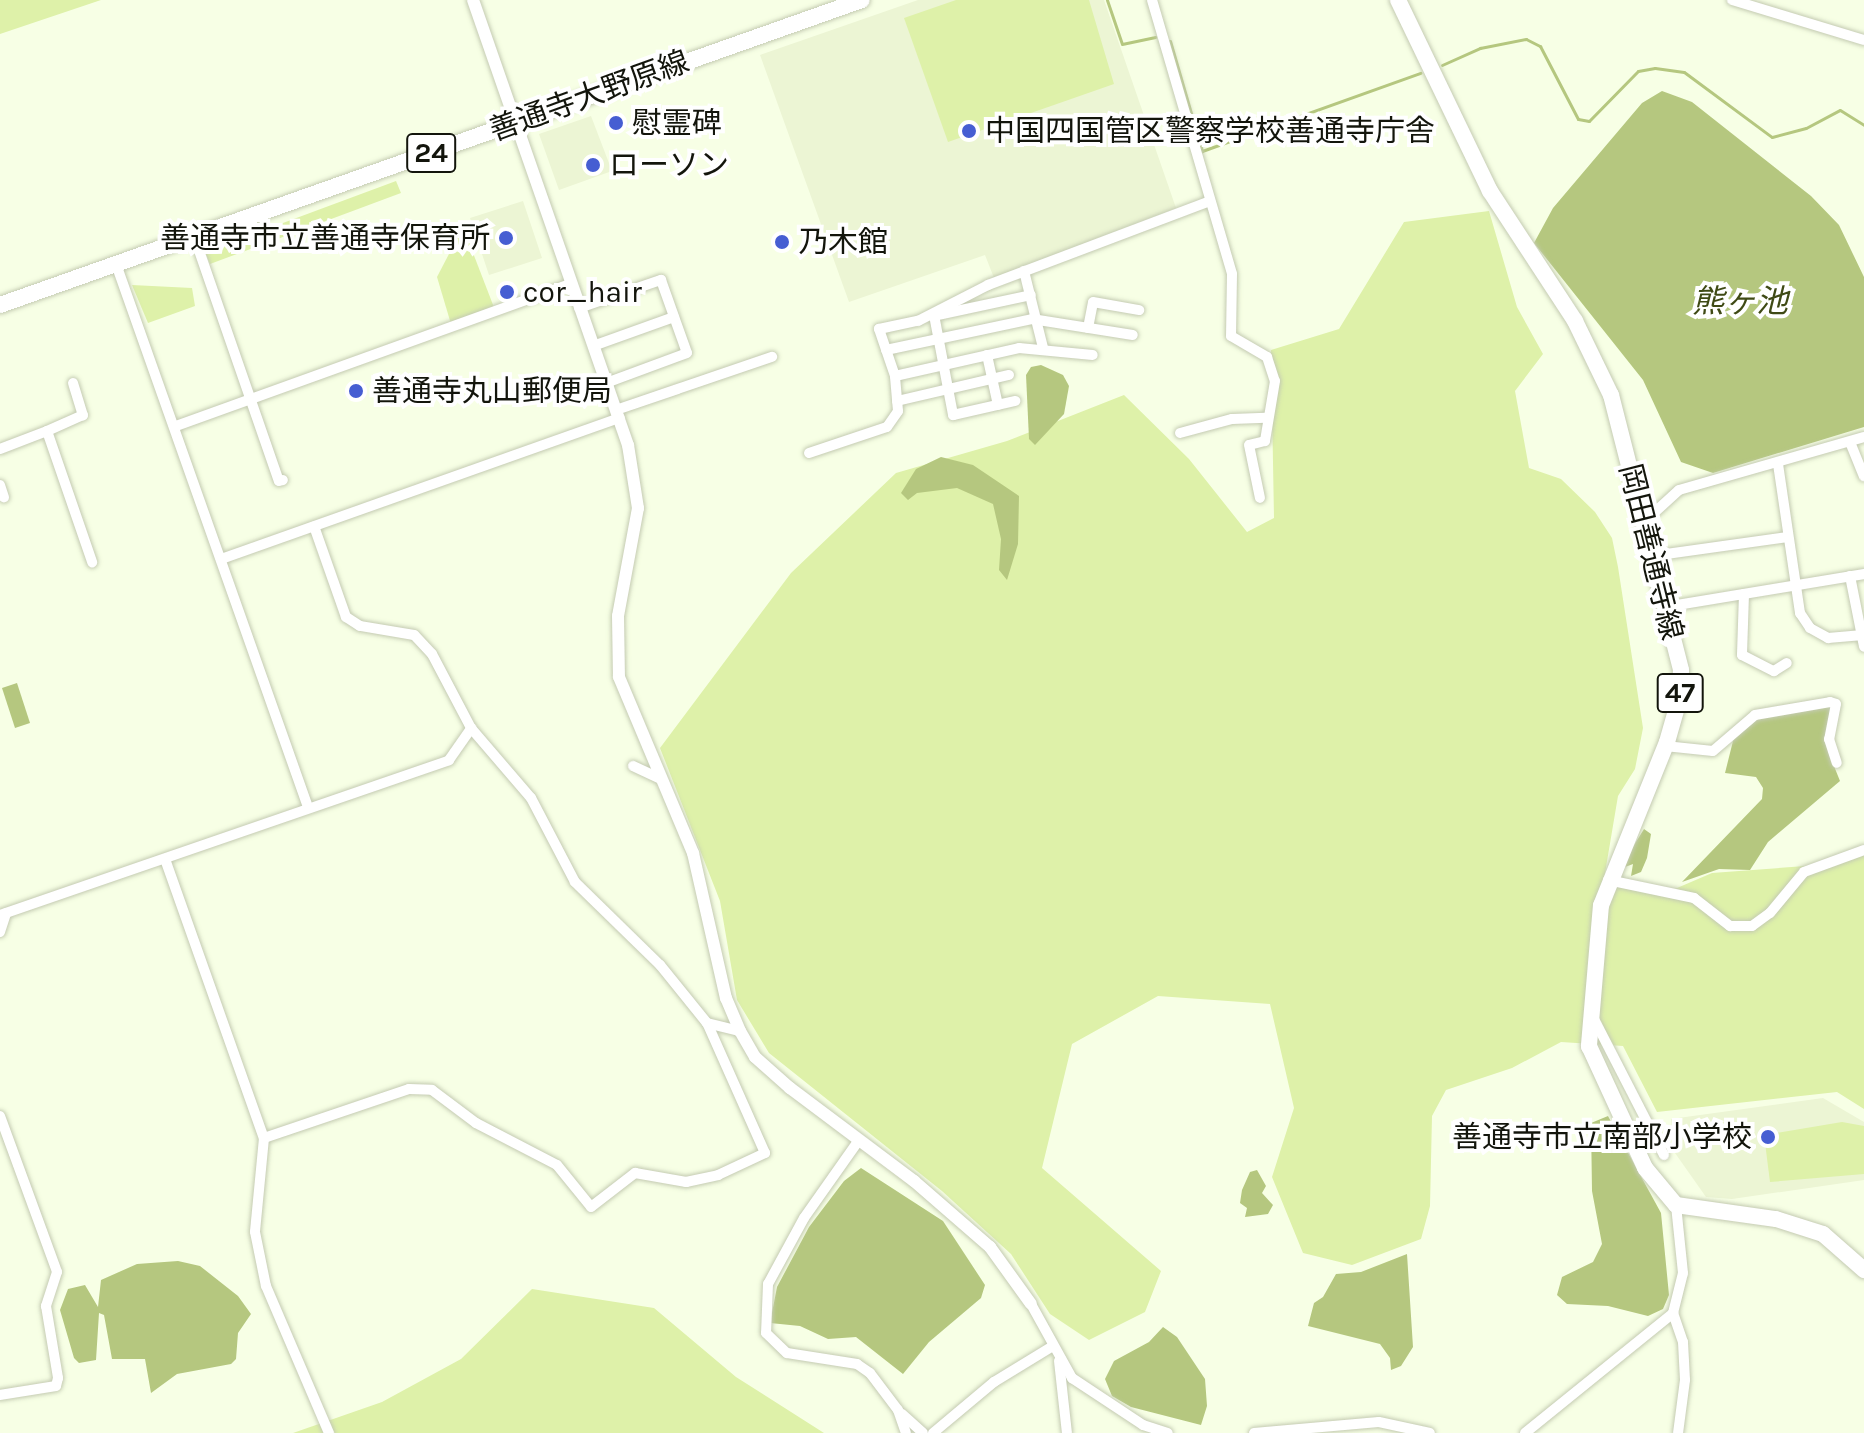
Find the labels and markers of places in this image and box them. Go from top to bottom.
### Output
place label: 慰霊碑 [632,105,722,141]
place label: 中国四国管区警察学校善通寺庁舎 [985,113,1435,149]
marker: 慰霊碑 [607,114,625,132]
marker: 中国四国管区警察学校善通寺庁舎 [960,122,978,140]
place label: ローソン [609,147,729,183]
marker: ローソン [584,156,602,174]
place label: 善通寺市立善通寺保育所 [160,220,490,256]
place label: 乃木館 [798,224,888,260]
marker: 善通寺市立善通寺保育所 [497,229,515,247]
marker: 乃木館 [773,233,791,251]
place label: cor_hair [523,274,642,310]
marker: cor_hair [498,283,516,301]
place label: 善通寺丸山郵便局 [372,373,612,409]
marker: 善通寺丸山郵便局 [347,382,365,400]
place label: 善通寺市立南部小学校 [1452,1119,1752,1155]
marker: 善通寺市立南部小学校 [1759,1128,1777,1146]

